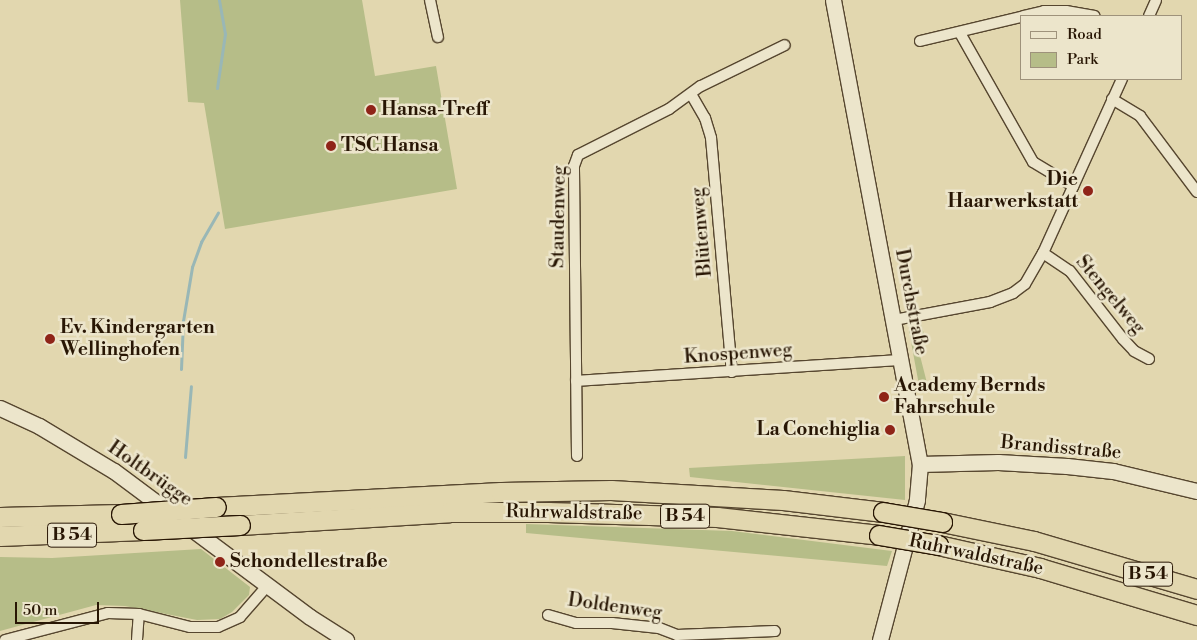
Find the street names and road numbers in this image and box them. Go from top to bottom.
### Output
street label: Staudenweg [547,166,571,268]
street label: Blütenweg [687,186,717,278]
street label: Durchstraße [890,247,932,357]
street label: Stengelweg [1071,251,1149,339]
street label: Knospenweg [683,339,793,369]
street label: Brandisstraße [1000,431,1122,465]
street label: Holtbrügge [103,437,197,511]
street label: Ruhrwaldstraße [505,500,643,526]
road number: B 54 [660,501,710,532]
road number: B 54 [47,520,97,550]
street label: Ruhrwaldstraße [907,530,1045,580]
road number: B 54 [1123,558,1173,590]
street label: Doldenweg [566,589,664,625]

